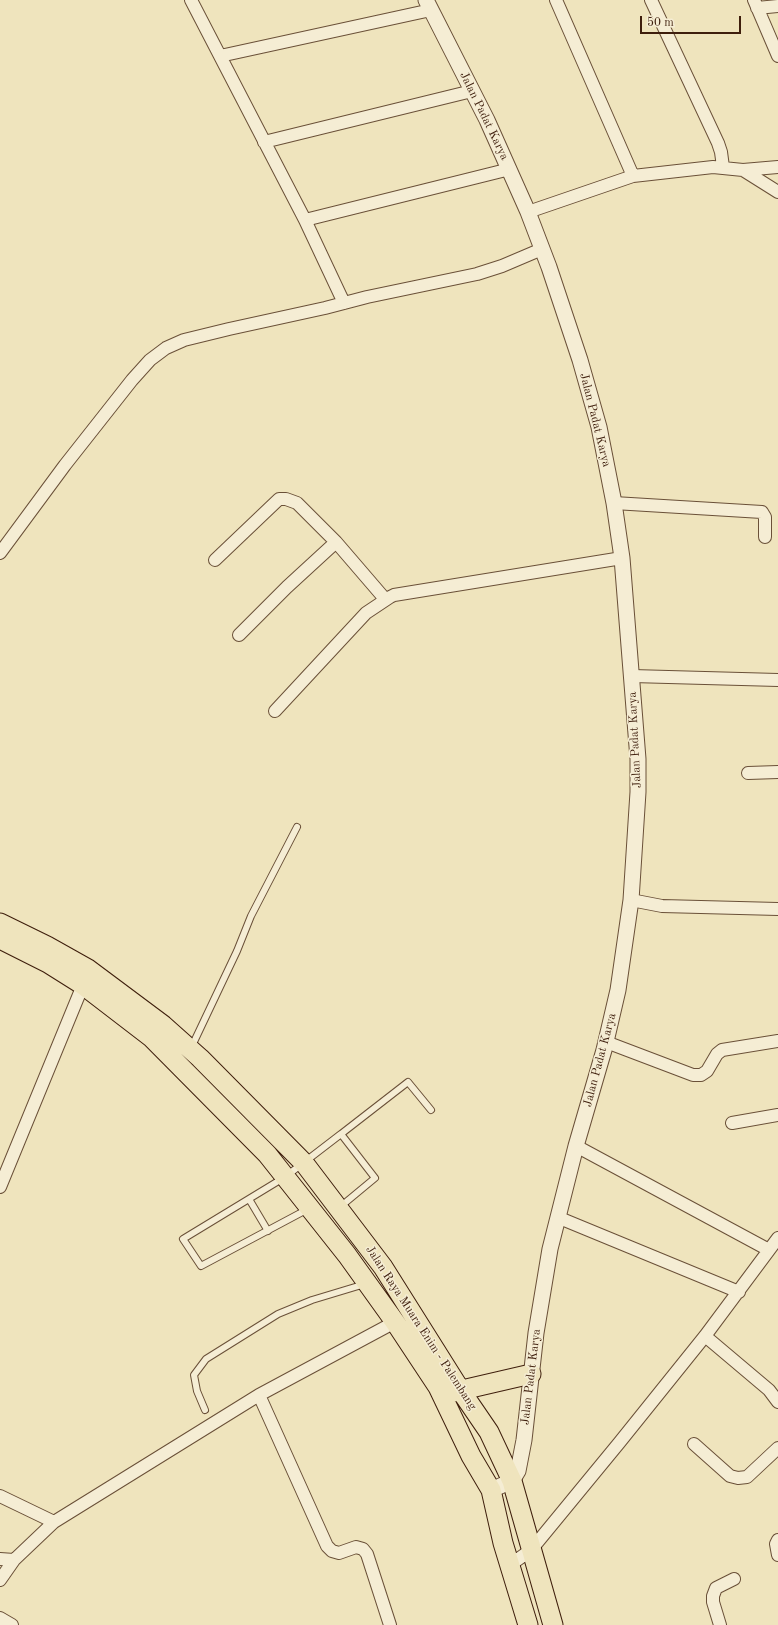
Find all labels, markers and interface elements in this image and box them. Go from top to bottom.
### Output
scale bar [642,8,743,34]
text: 50 m [647,17,674,29]
street label: Jalan Padat Karya [456,69,512,163]
street label: Jalan Padat Karya [576,371,614,469]
street label: Jalan Padat Karya [625,691,645,789]
street label: Jalan Padat Karya [581,1012,619,1108]
street label: Jalan Raya Muara Enim - Palembang [362,1243,480,1413]
street label: Jalan Padat Karya [518,1328,544,1426]

